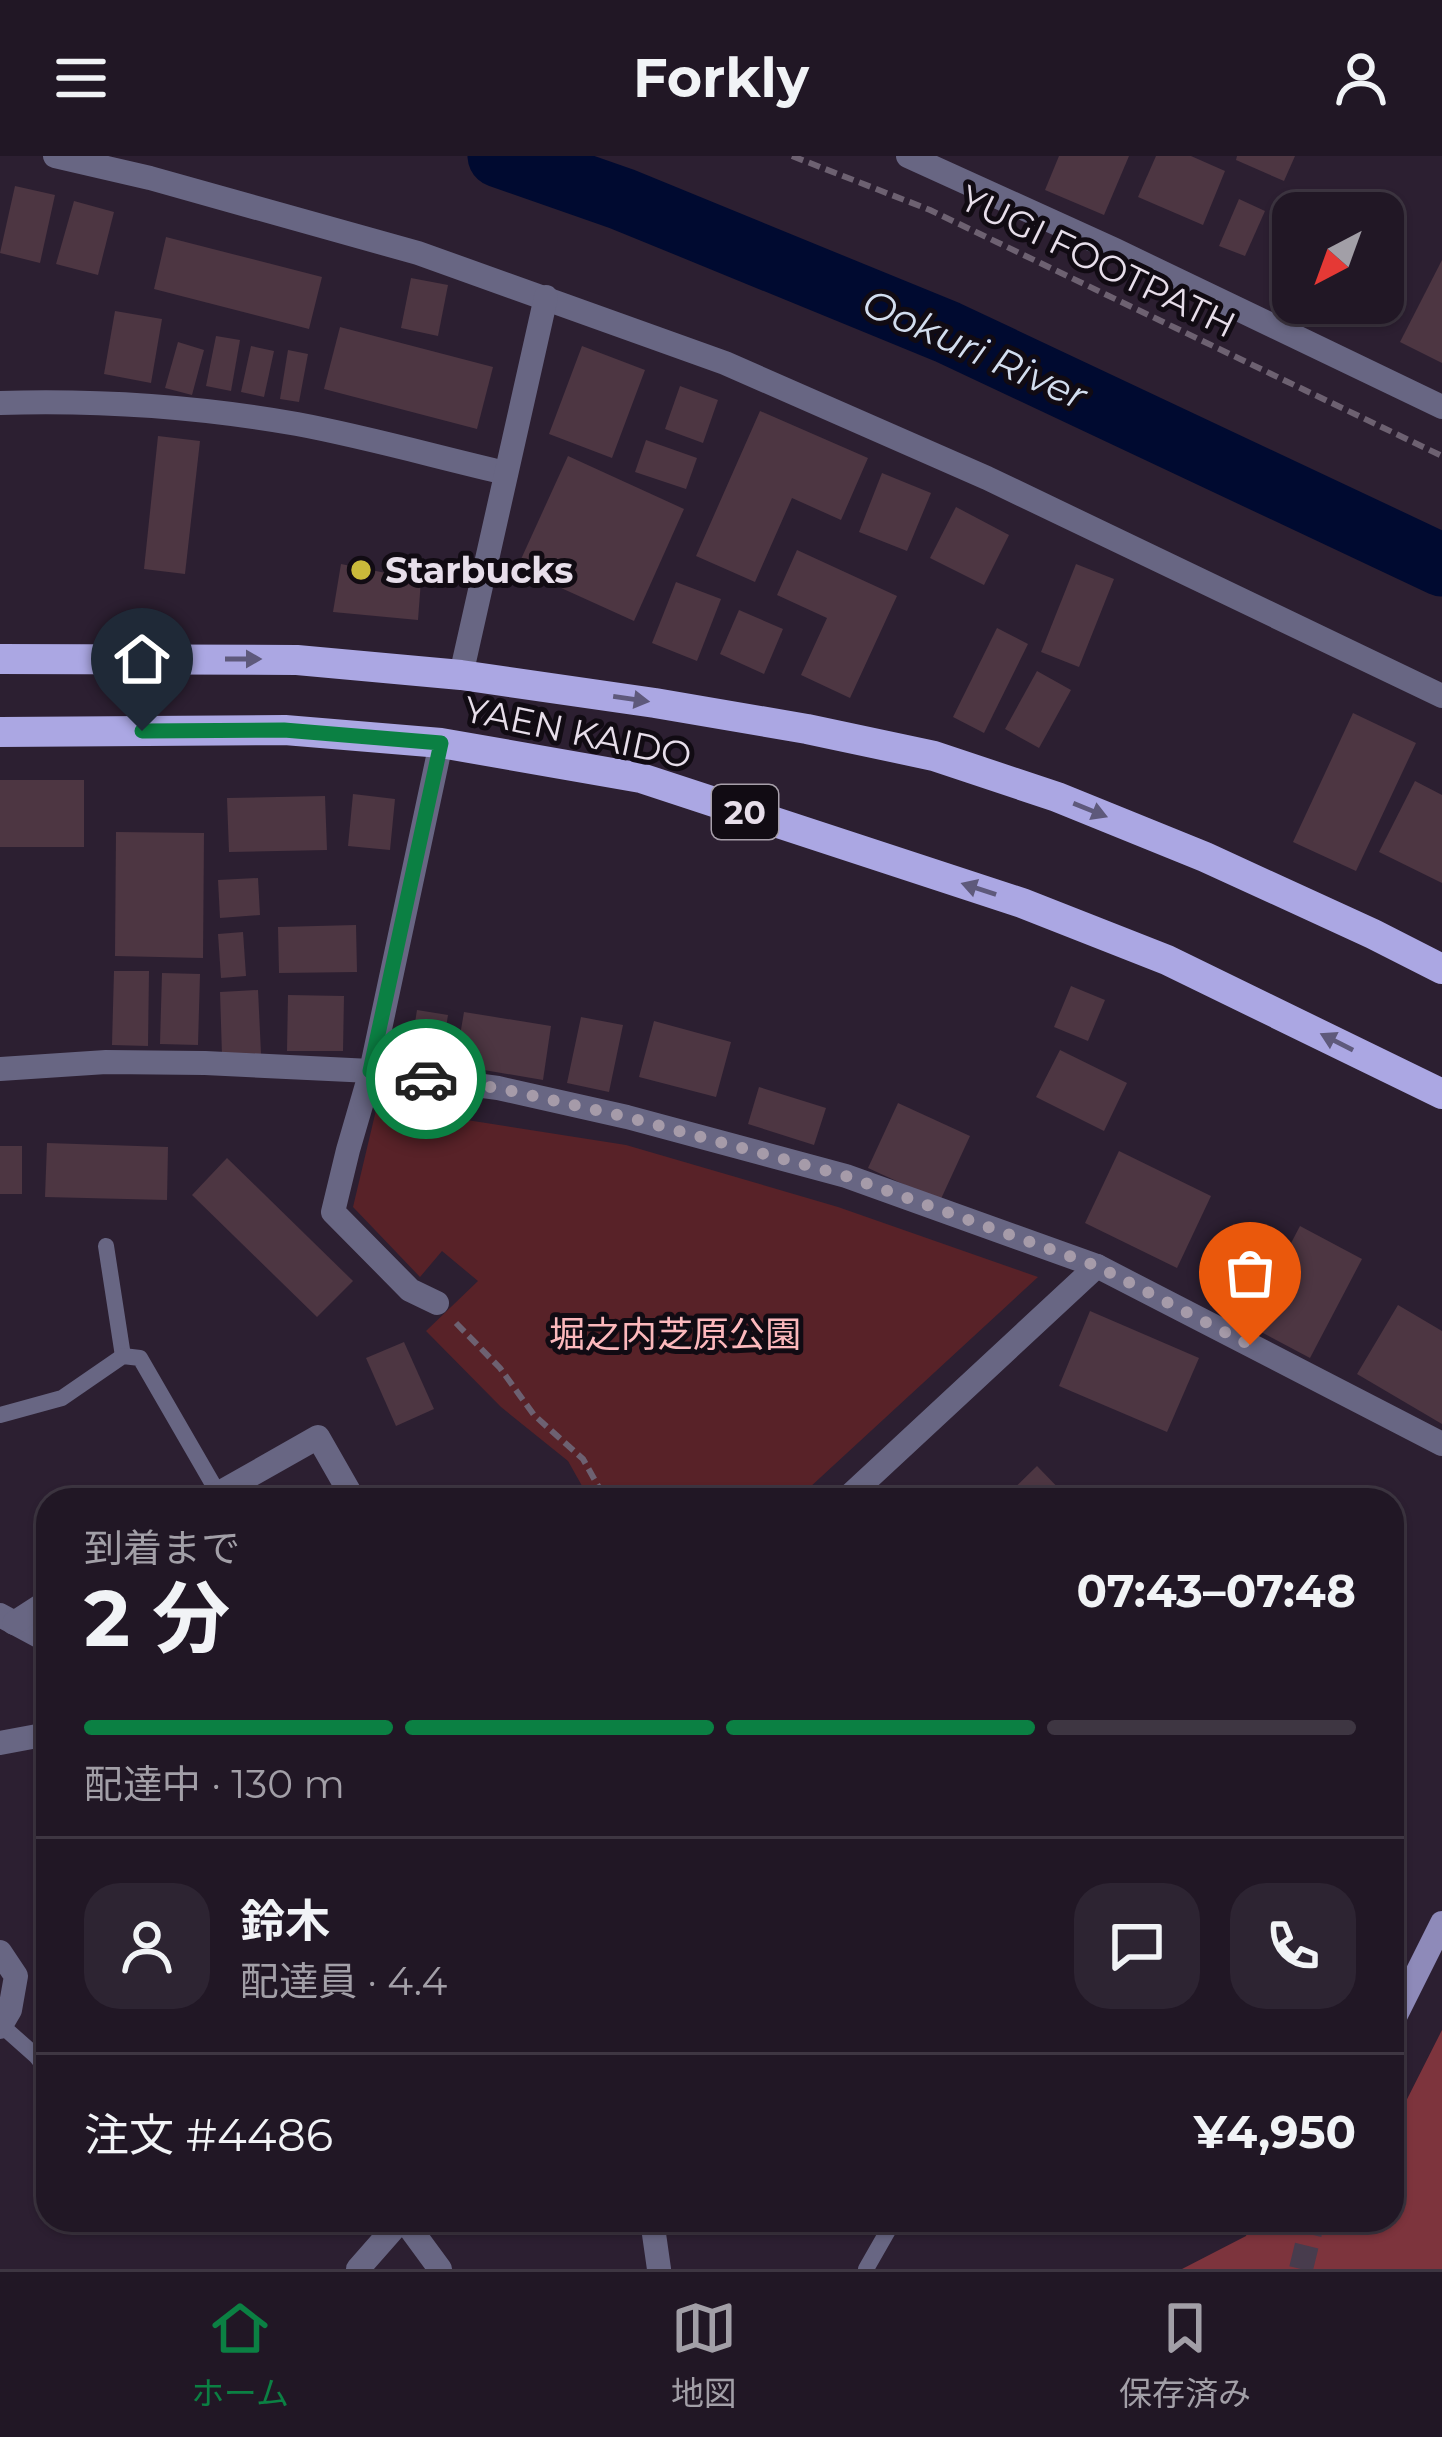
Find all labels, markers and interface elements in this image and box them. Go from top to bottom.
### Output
icon: menu [48,45,114,111]
text: Forkly [633,45,809,111]
icon: person [1328,45,1394,111]
street label: YUGI FOOTPATH [953,175,1243,347]
north arrow [1272,192,1404,324]
map controls [1272,192,1404,324]
water label: Ookuri River [855,278,1096,420]
place label: Starbucks [385,548,573,592]
marker: Starbucks [348,557,374,583]
pin [91,608,193,731]
icon: home [109,626,175,692]
one-way arrow [225,649,263,669]
street label: YAEN KAIDO [460,686,696,778]
one-way arrow [612,690,650,709]
road number: 20 [712,785,778,839]
one-way arrow [1072,801,1108,820]
one-way arrow [960,878,997,897]
courier [366,1019,486,1139]
one-way arrow [1320,1032,1355,1052]
icon: car [393,1046,459,1112]
pin [1199,1222,1301,1345]
icon: bag [1217,1240,1283,1306]
park label: 堀之内芝原公園 [549,1312,801,1356]
text: 到着まで [84,1524,240,1572]
text: 07:43–07:48 [1076,1563,1356,1618]
text: 2 分 [84,1570,230,1666]
text: 配達中 · 130 m [84,1760,345,1808]
button: person [84,1883,210,2009]
button: chat [1074,1883,1200,2009]
button: phone [1230,1883,1356,2009]
text: 鈴木 [240,1893,330,1948]
text: 配達員 · 4.4 [240,1957,447,2005]
text: ¥4,950 [1194,2104,1356,2159]
text: 注文 #4486 [84,2107,333,2162]
tab: ホーム [191,2295,289,2415]
tab: 地図 [671,2295,737,2415]
tab: 保存済み [1119,2295,1251,2415]

